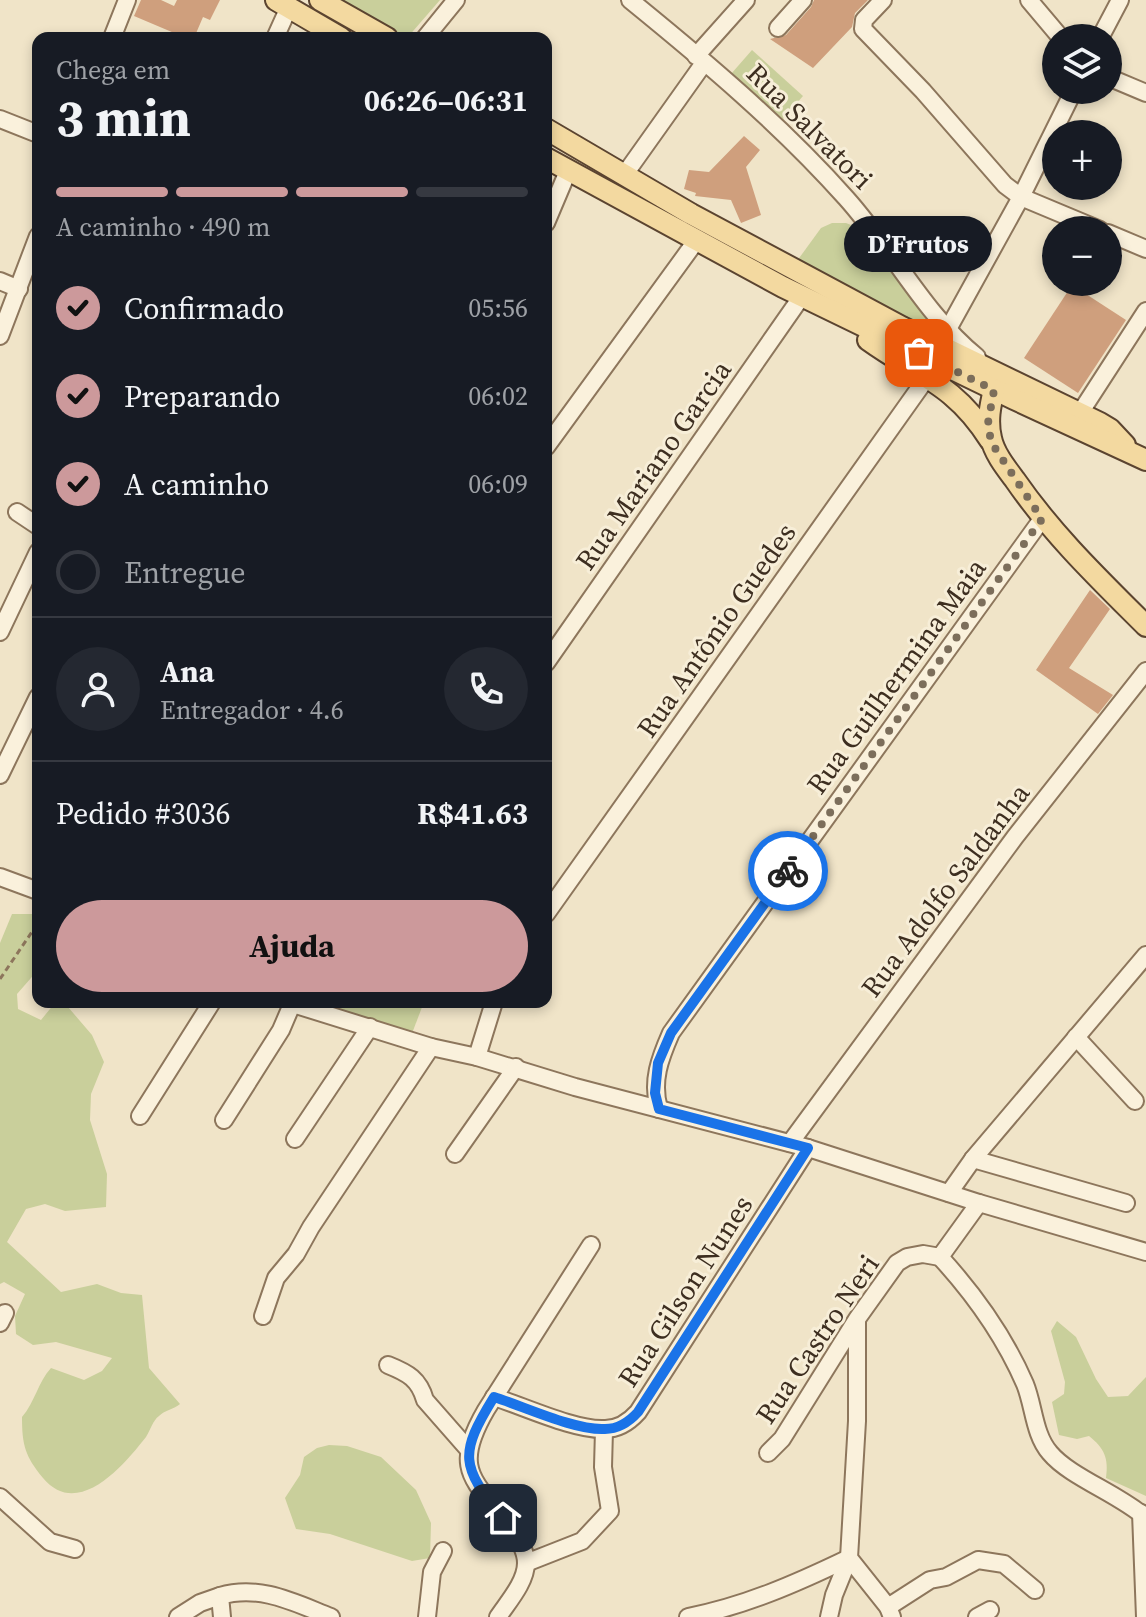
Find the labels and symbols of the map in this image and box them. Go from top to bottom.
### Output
street label: Rua Salvatori [738,54,882,198]
callout: D’Frutos [845,217,993,273]
pin [885,319,953,387]
street label: Rua Mariano Garcia [566,352,740,577]
street label: Rua Antônio Guedes [628,515,804,745]
street label: Rua Guilhermina Maia [797,550,995,802]
street label: Rua Adolfo Saldanha [852,775,1038,1005]
courier [748,831,828,911]
street label: Rua Gilson Nunes [609,1188,761,1394]
street label: Rua Castro Neri [746,1247,888,1431]
pin [469,1484,537,1552]

